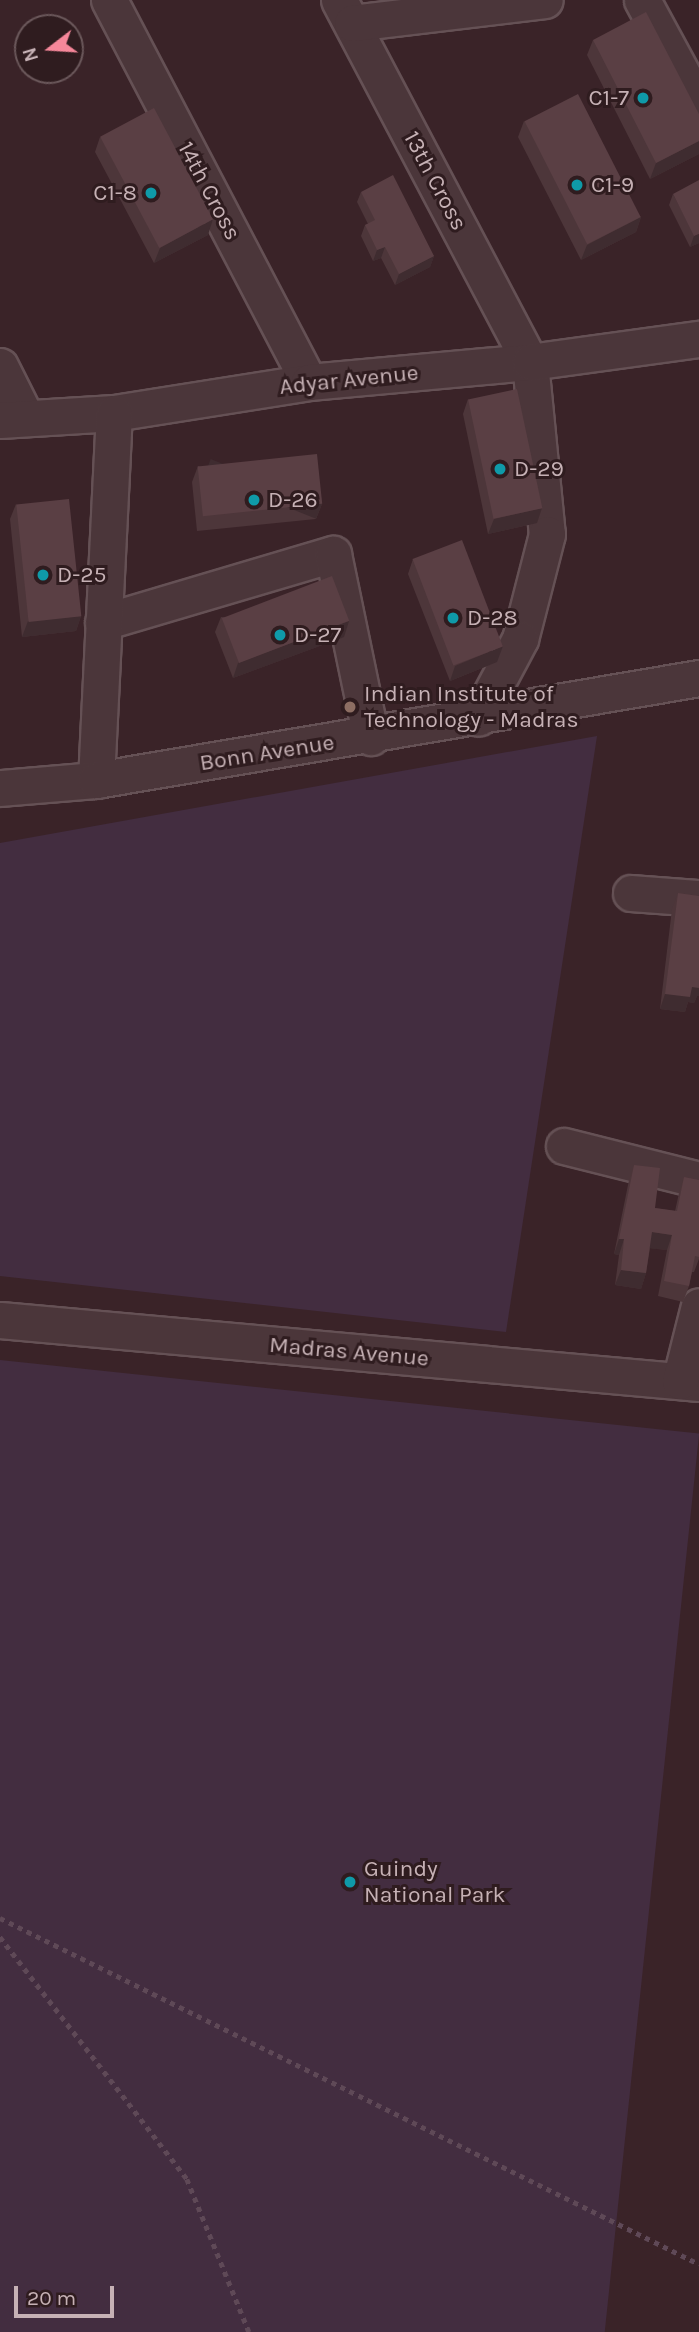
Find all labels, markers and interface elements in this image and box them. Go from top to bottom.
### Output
north arrow [14,14,84,84]
text: N [18,45,43,64]
place label: C1-7 [588,84,629,112]
marker: C1-7 [635,90,651,106]
street label: 13th Cross [397,127,473,235]
street label: 14th Cross [172,137,246,245]
place label: C1-9 [591,171,634,199]
marker: C1-9 [569,177,585,193]
place label: C1-8 [93,179,137,207]
marker: C1-8 [143,185,159,201]
street label: Adyar Avenue [278,359,420,401]
place label: D-29 [514,455,564,483]
marker: D-29 [492,461,508,477]
place label: D-26 [268,486,318,514]
marker: D-26 [246,492,262,508]
place label: D-25 [57,561,106,589]
marker: D-25 [35,567,51,583]
place label: D-28 [467,604,518,632]
marker: D-28 [445,610,461,626]
place label: D-27 [294,621,341,649]
marker: D-27 [272,627,288,643]
place label: Indian Institute of Technology - Madras [364,680,579,734]
marker: Indian Institute of Technology - Madras [342,699,358,715]
street label: Bonn Avenue [198,729,336,777]
street label: Madras Avenue [268,1331,430,1373]
place label: Guindy National Park [364,1855,506,1909]
marker: Guindy National Park [342,1874,358,1890]
scale bar [18,2272,117,2316]
text: 20 m [27,2286,76,2310]

